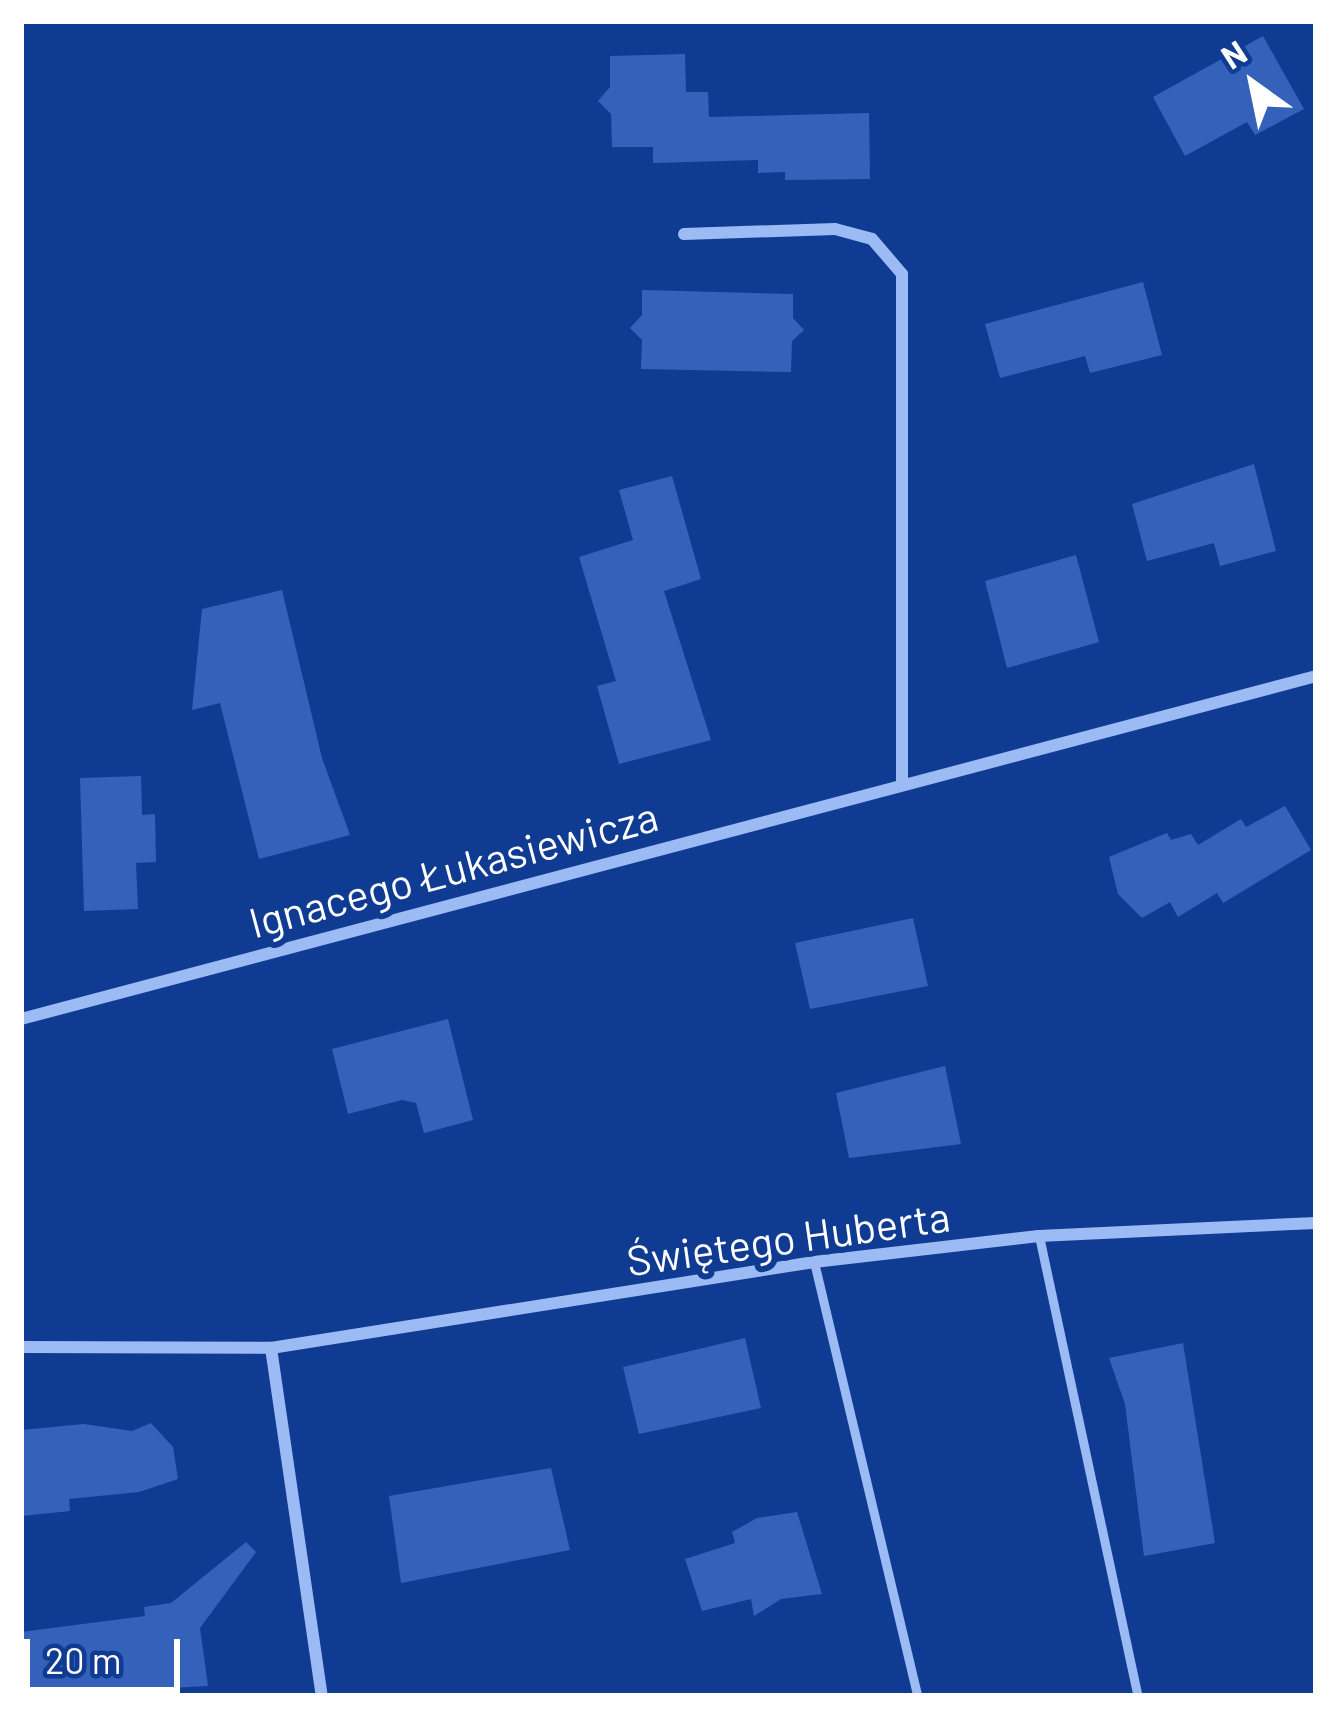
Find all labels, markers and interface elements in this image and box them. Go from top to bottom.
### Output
north arrow [1193,24,1313,144]
text: N [1213,31,1253,77]
street label: Ignacego Łukasiewicza [243,789,663,947]
street label: Świętego Huberta [623,1189,953,1285]
scale bar [30,1615,186,1689]
text: 20 m [45,1638,122,1681]

